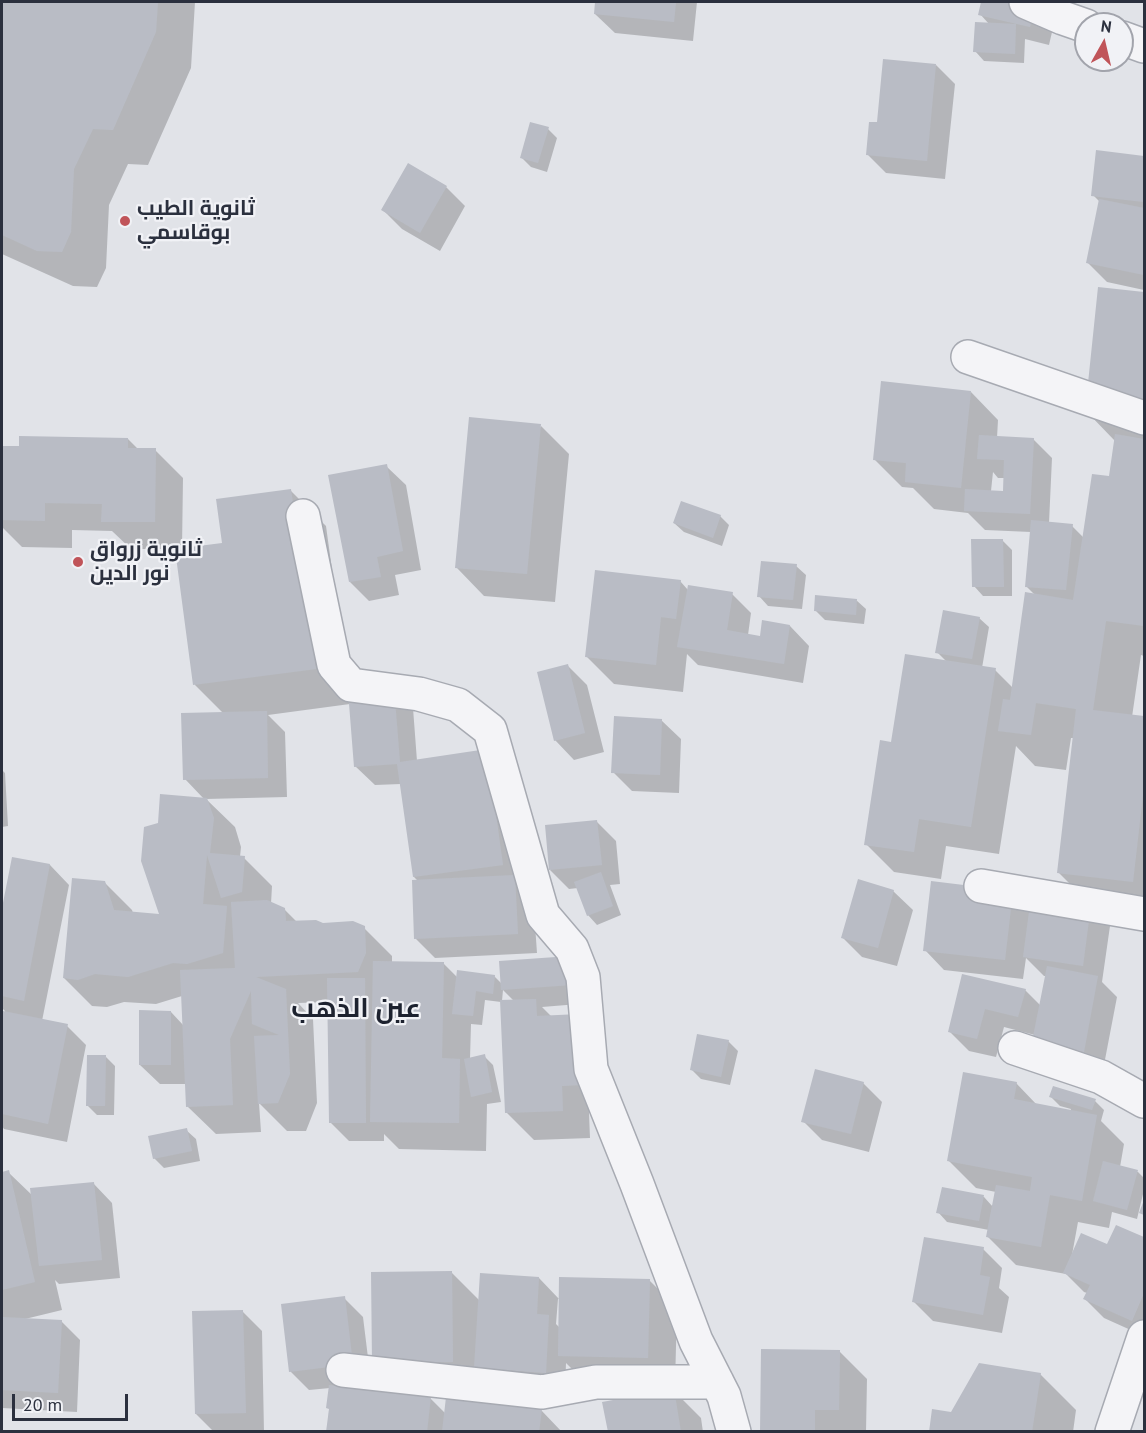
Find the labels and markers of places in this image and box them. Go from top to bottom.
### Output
place label: ثانوية الطيب بوقاسمي [137,196,255,246]
marker: ثانوية الطيب بوقاسمي [118,214,132,228]
place label: ثانوية زرواق نور الدين [90,537,202,587]
marker: ثانوية زرواق نور الدين [71,555,85,569]

